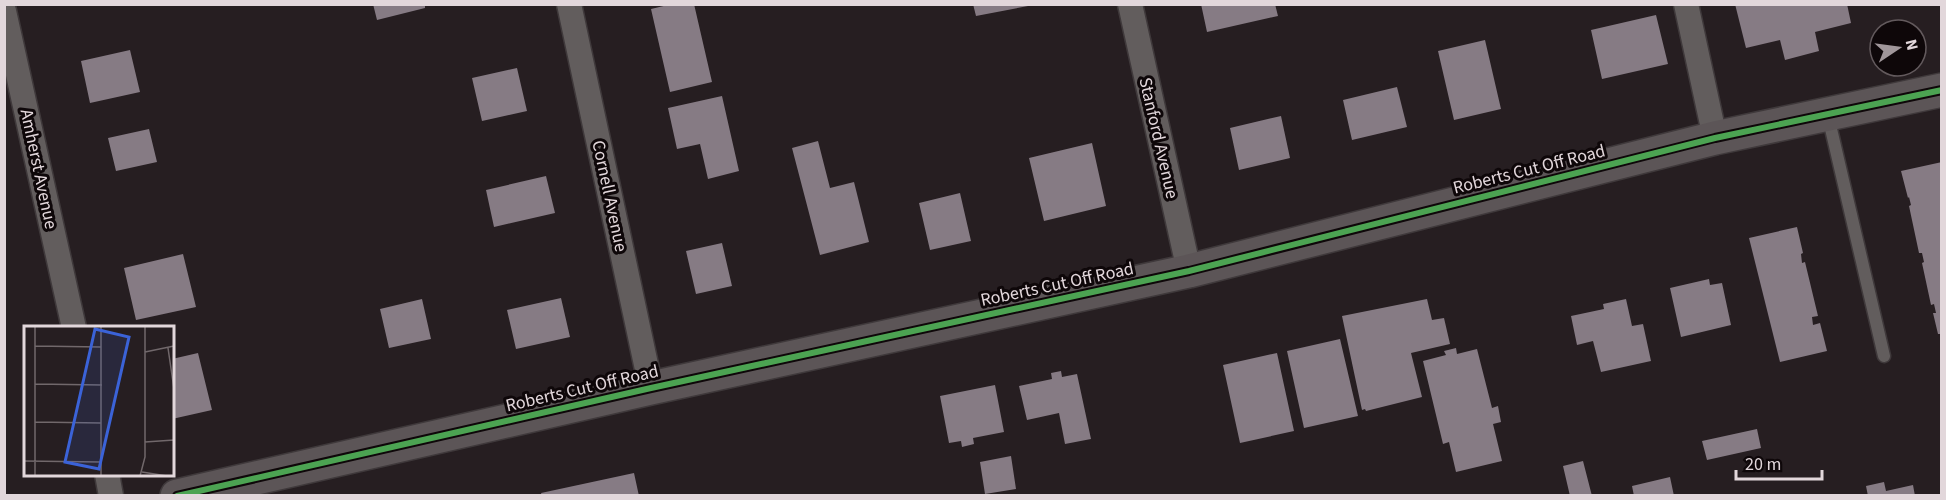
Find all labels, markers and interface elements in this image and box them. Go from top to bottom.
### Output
north arrow [1868,18,1928,78]
text: N [1900,37,1924,53]
street label: Stanford Avenue [1132,75,1185,201]
street label: Amherst Avenue [14,107,63,231]
street label: Cornell Avenue [586,138,634,254]
street label: Roberts Cut Off Road [1450,138,1608,201]
street label: Roberts Cut Off Road [978,256,1136,313]
inset map [24,326,174,476]
street label: Roberts Cut Off Road [503,359,661,418]
scale bar [1736,443,1822,481]
text: 20 m [1745,452,1781,477]

